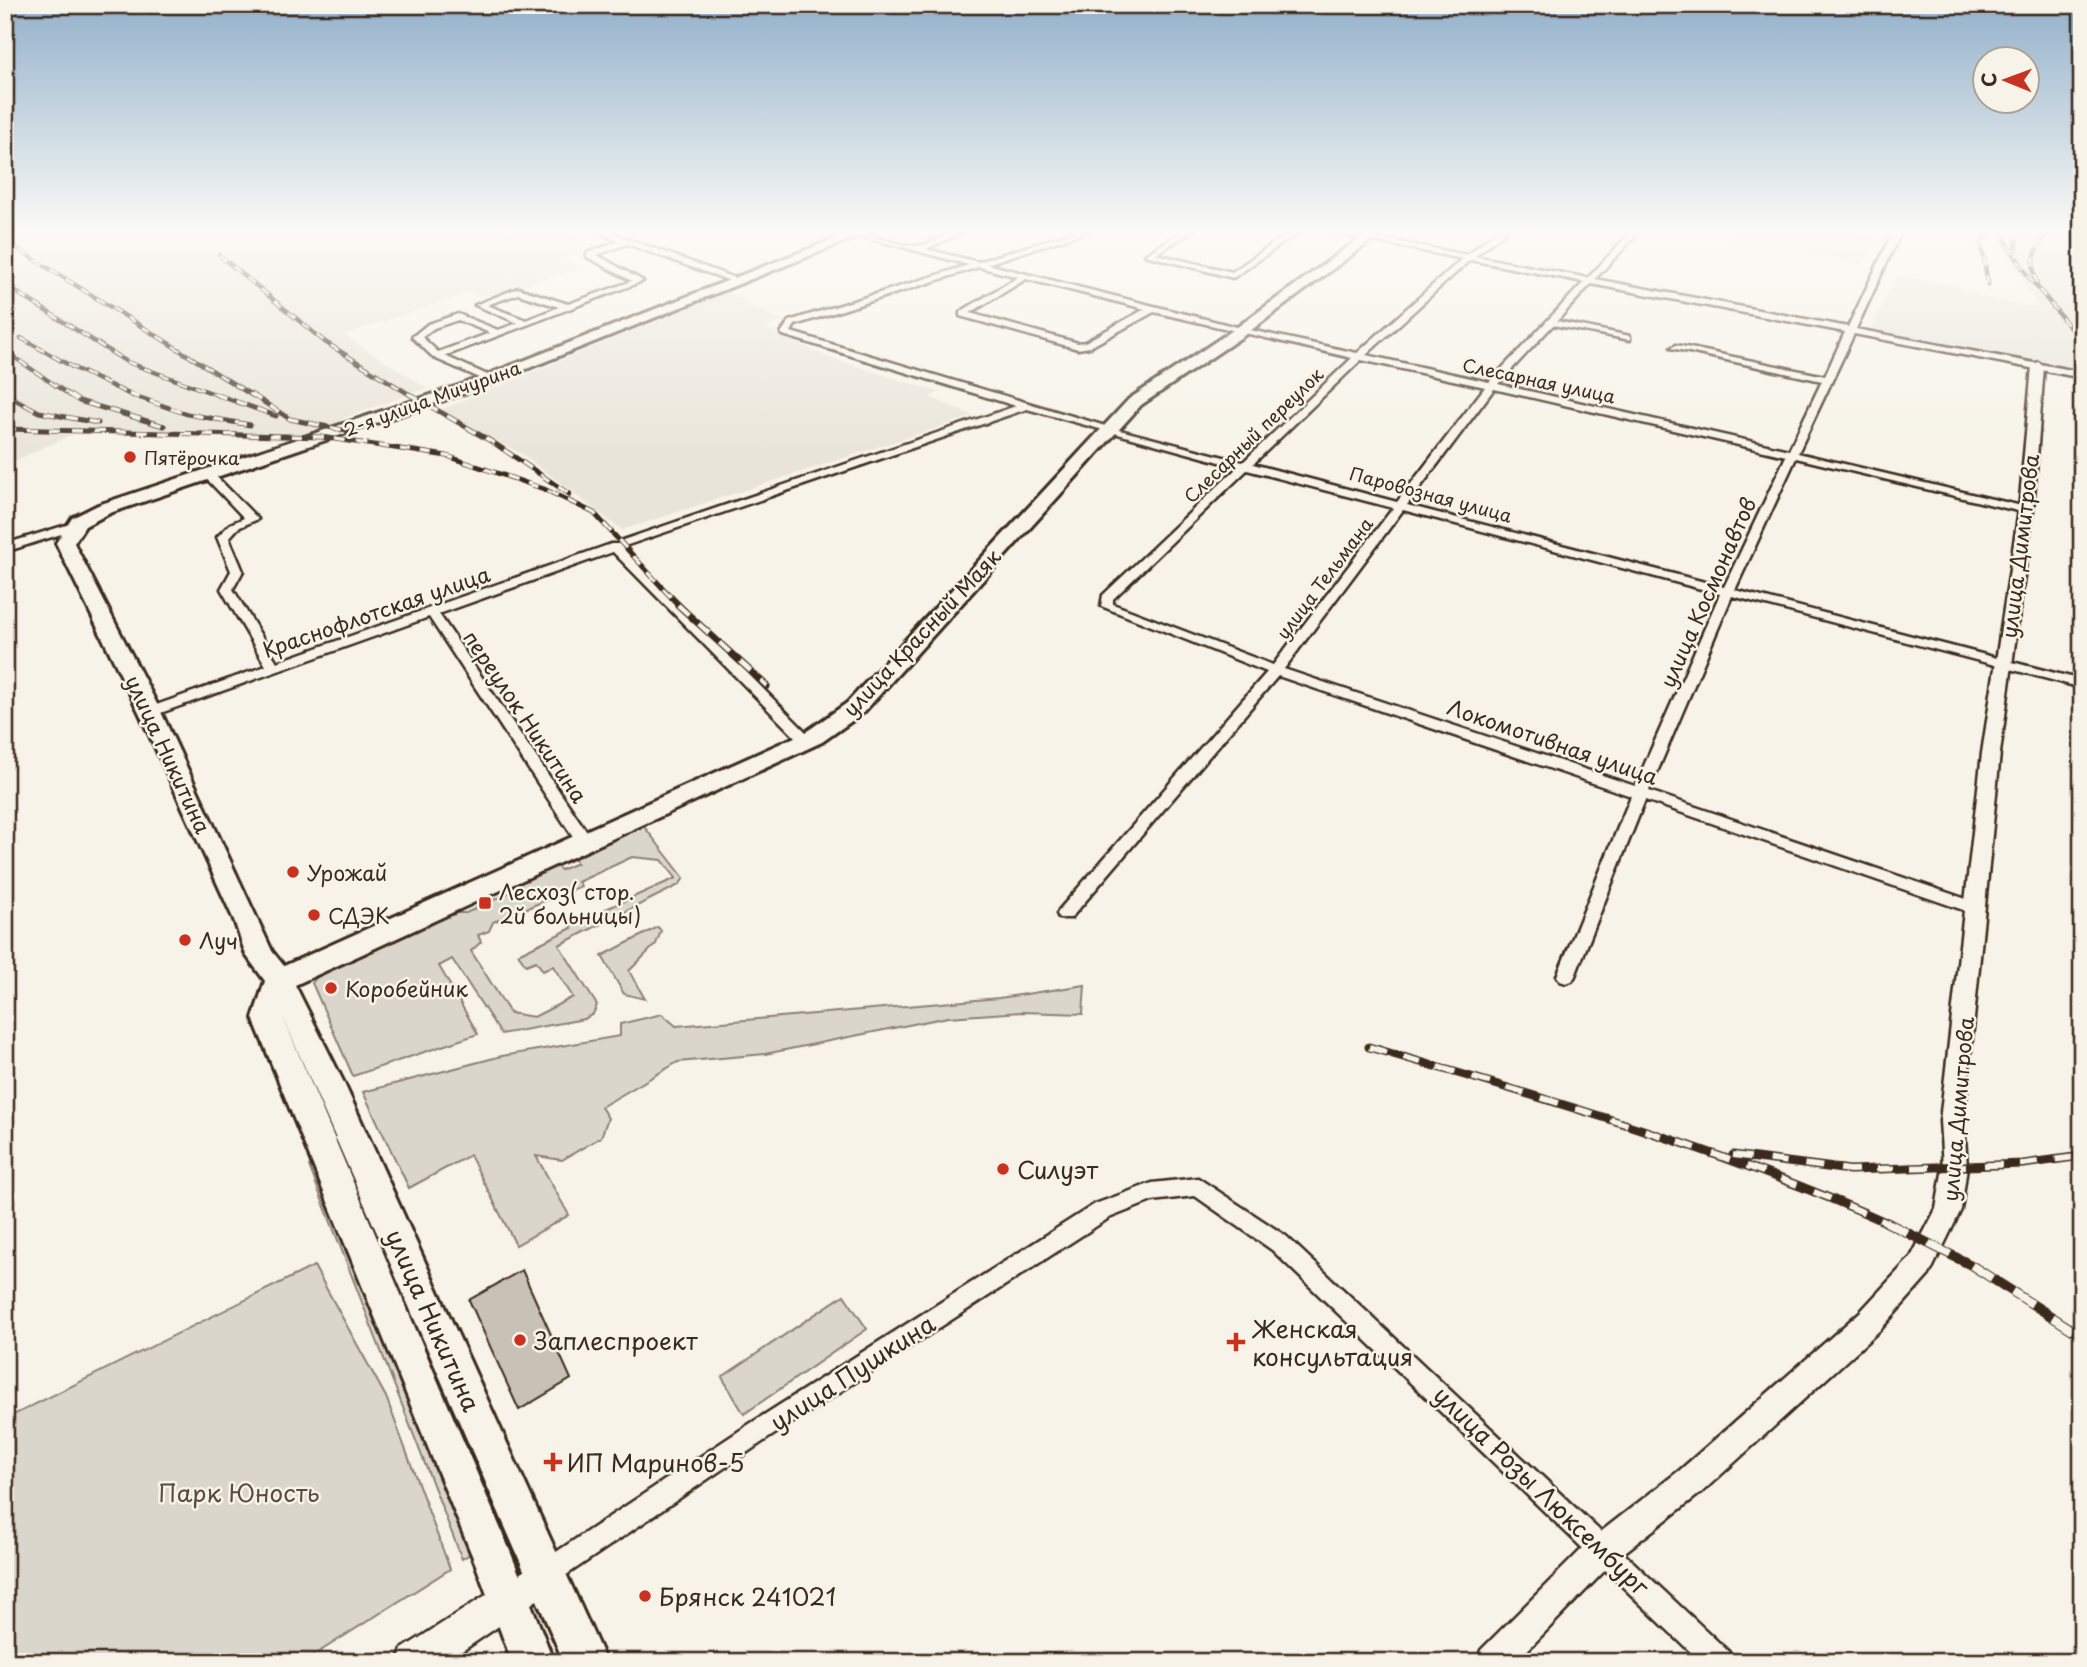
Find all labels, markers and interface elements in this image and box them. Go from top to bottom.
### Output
north arrow [1972,46,2042,116]
text: С [1974,72,2002,87]
street label: Слесарная улица [1460,351,1619,410]
street label: 2-я улица Мичурина [340,353,525,443]
street label: Слесарный переулок [1177,361,1329,509]
place label: Пятёрочка [144,444,240,471]
marker: Пятёрочка [122,449,138,465]
street label: улица Димитрова [1992,452,2046,640]
street label: Паровозная улица [1347,459,1516,529]
street label: улица Космонавтов [1651,492,1763,692]
street label: улица Тельмана [1269,511,1379,645]
street label: улица Красный Маяк [834,540,1008,723]
street label: Краснофлотская улица [258,557,495,665]
street label: переулок Никитина [456,623,596,809]
street label: улица Никитина [118,669,220,839]
street label: Локомотивная улица [1444,690,1663,792]
place label: Урожай [307,856,387,888]
marker: Урожай [285,864,301,880]
place label: Лесхоз( стор. 2й больницы) [499,875,641,931]
marker: Лесхоз( стор. 2й больницы) [477,895,493,911]
place label: СДЭК [328,899,390,931]
marker: СДЭК [306,907,322,923]
place label: Луч [199,924,238,956]
marker: Луч [177,932,193,948]
place label: Коробейник [345,972,468,1004]
marker: Коробейник [323,980,339,996]
street label: улица Димитрова [1933,1015,1981,1203]
place label: Силуэт [1017,1151,1098,1187]
marker: Силуэт [995,1161,1011,1177]
street label: улица Никитина [378,1223,490,1417]
street label: улица Пушкина [762,1305,942,1439]
place label: Женская консультация [1252,1310,1413,1374]
place label: Заплеспроект [534,1322,698,1358]
marker: Заплеспроект [512,1332,528,1348]
marker: Женская консультация [1226,1332,1246,1352]
street label: улица Розы Люксембург [1426,1377,1658,1603]
place label: ИП Маринов-5 [567,1444,744,1480]
marker: ИП Маринов-5 [545,1454,561,1470]
park label: Парк Юность [158,1474,320,1510]
place label: Брянск 241021 [659,1578,836,1614]
marker: Брянск 241021 [637,1588,653,1604]

